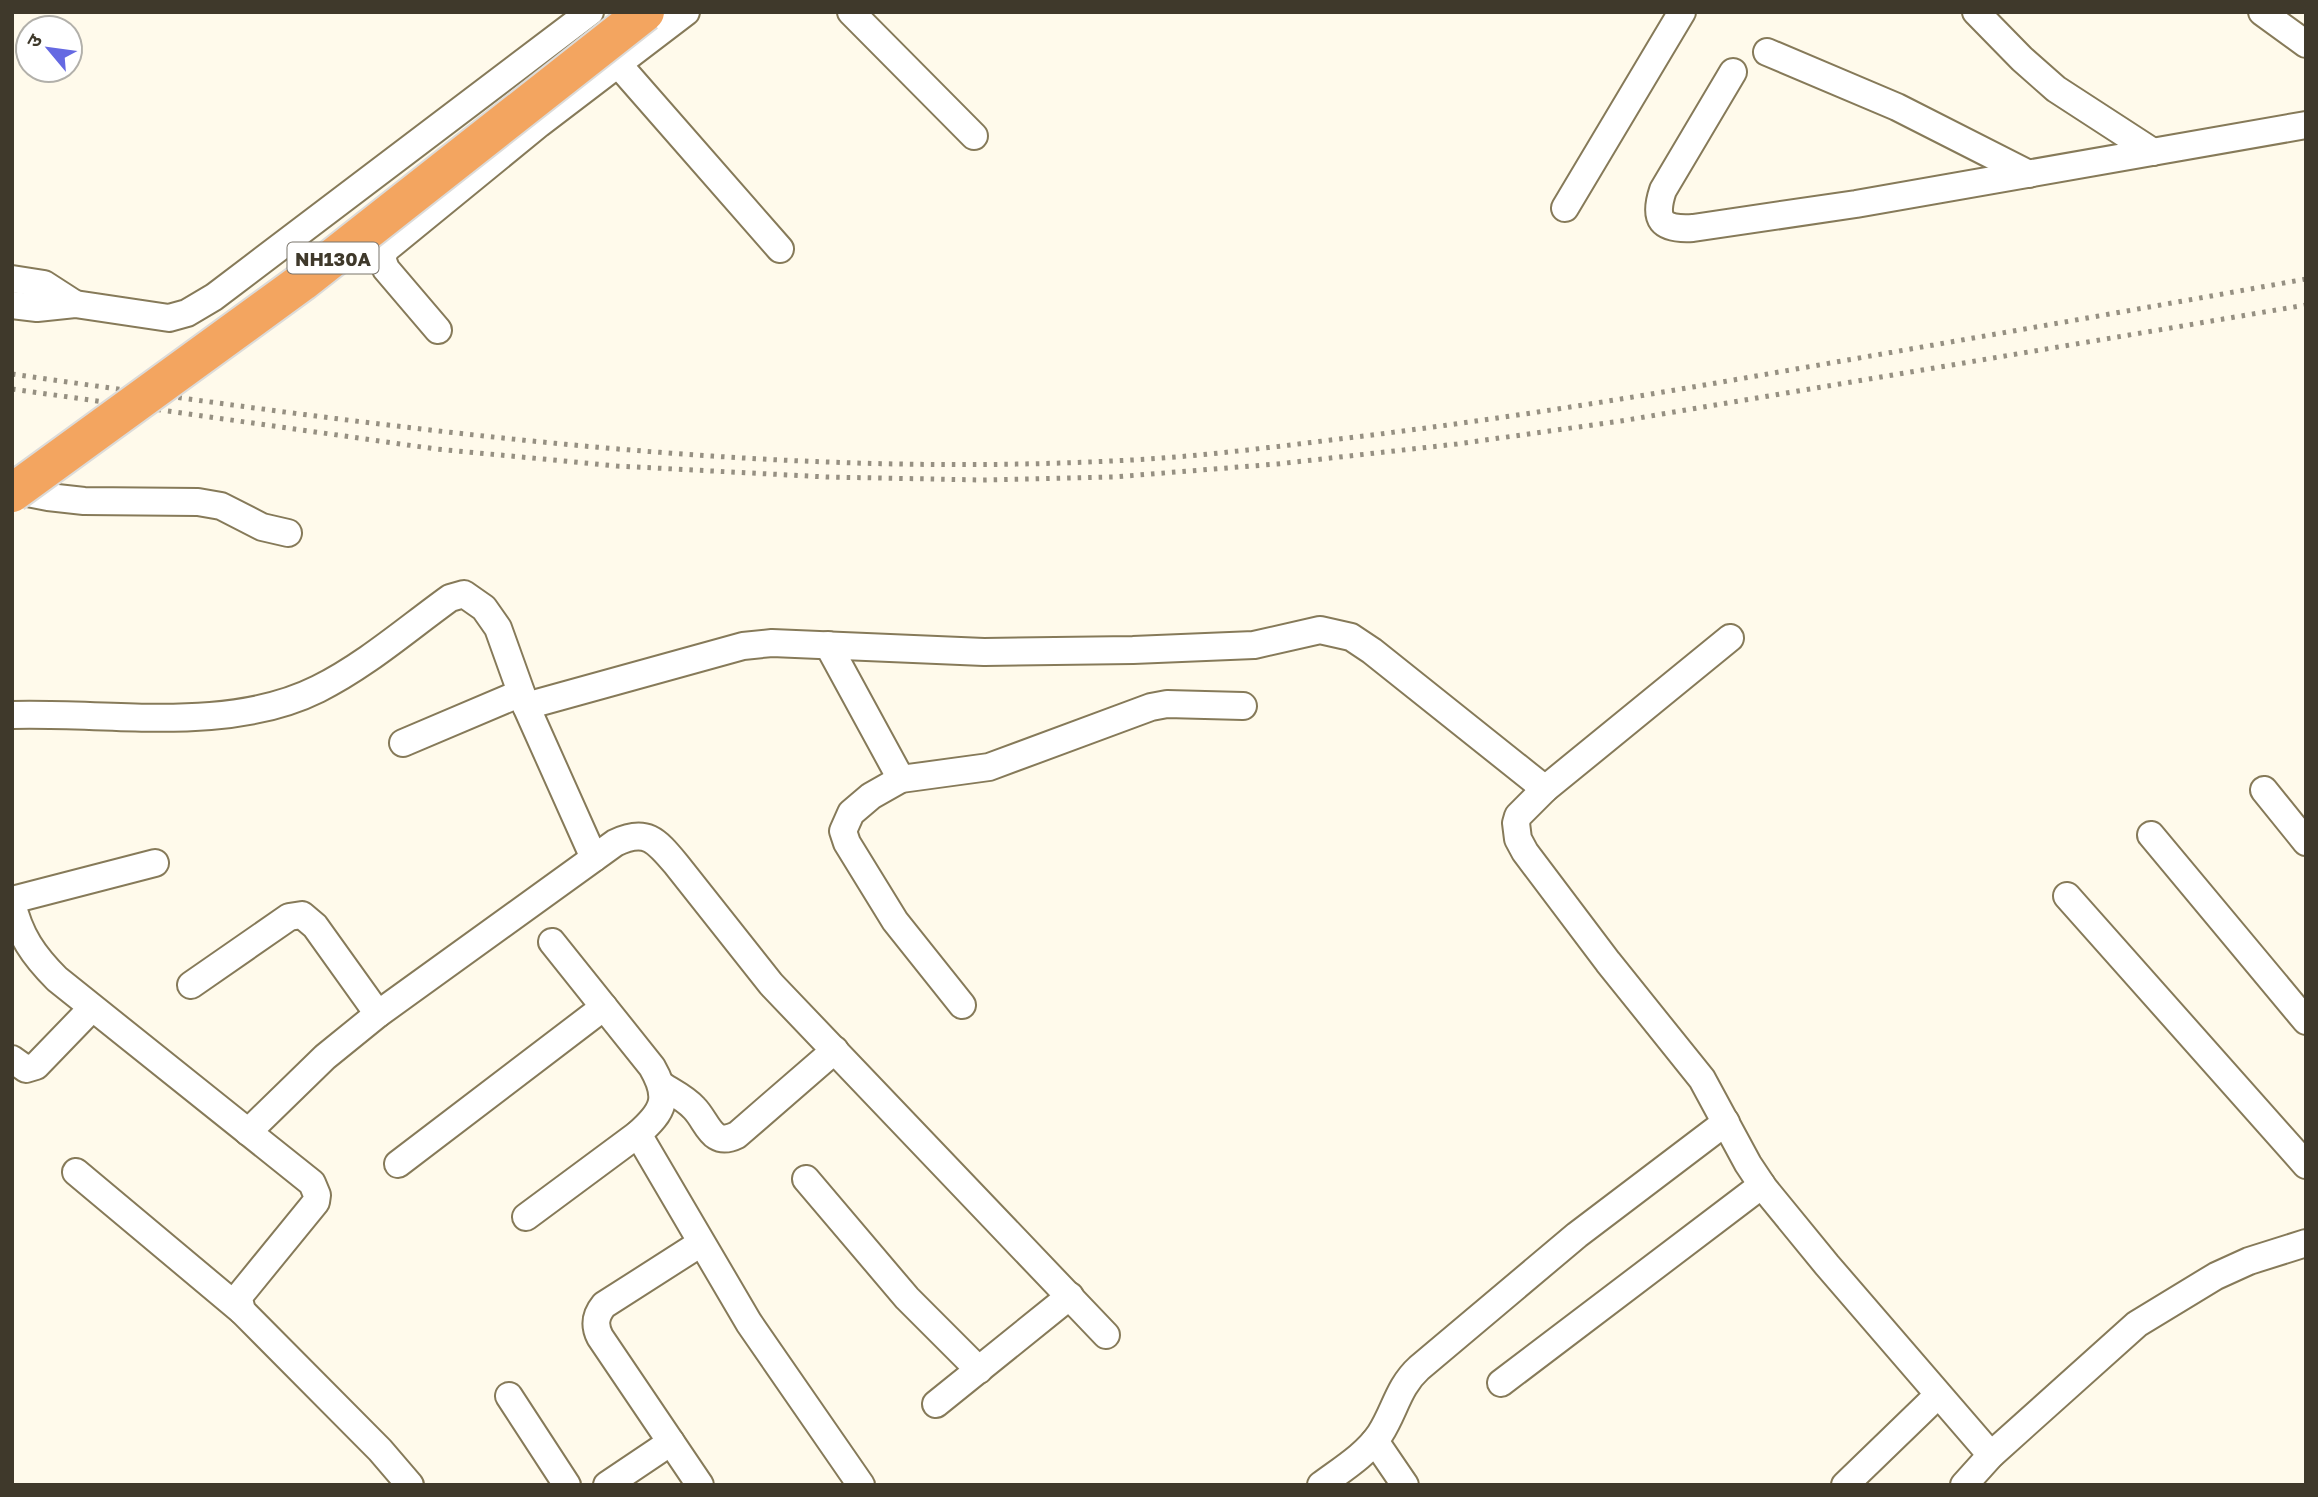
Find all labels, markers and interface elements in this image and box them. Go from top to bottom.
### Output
north arrow [14,14,84,84]
text: उ [21,29,47,51]
road number: NH130A [288,242,378,274]

